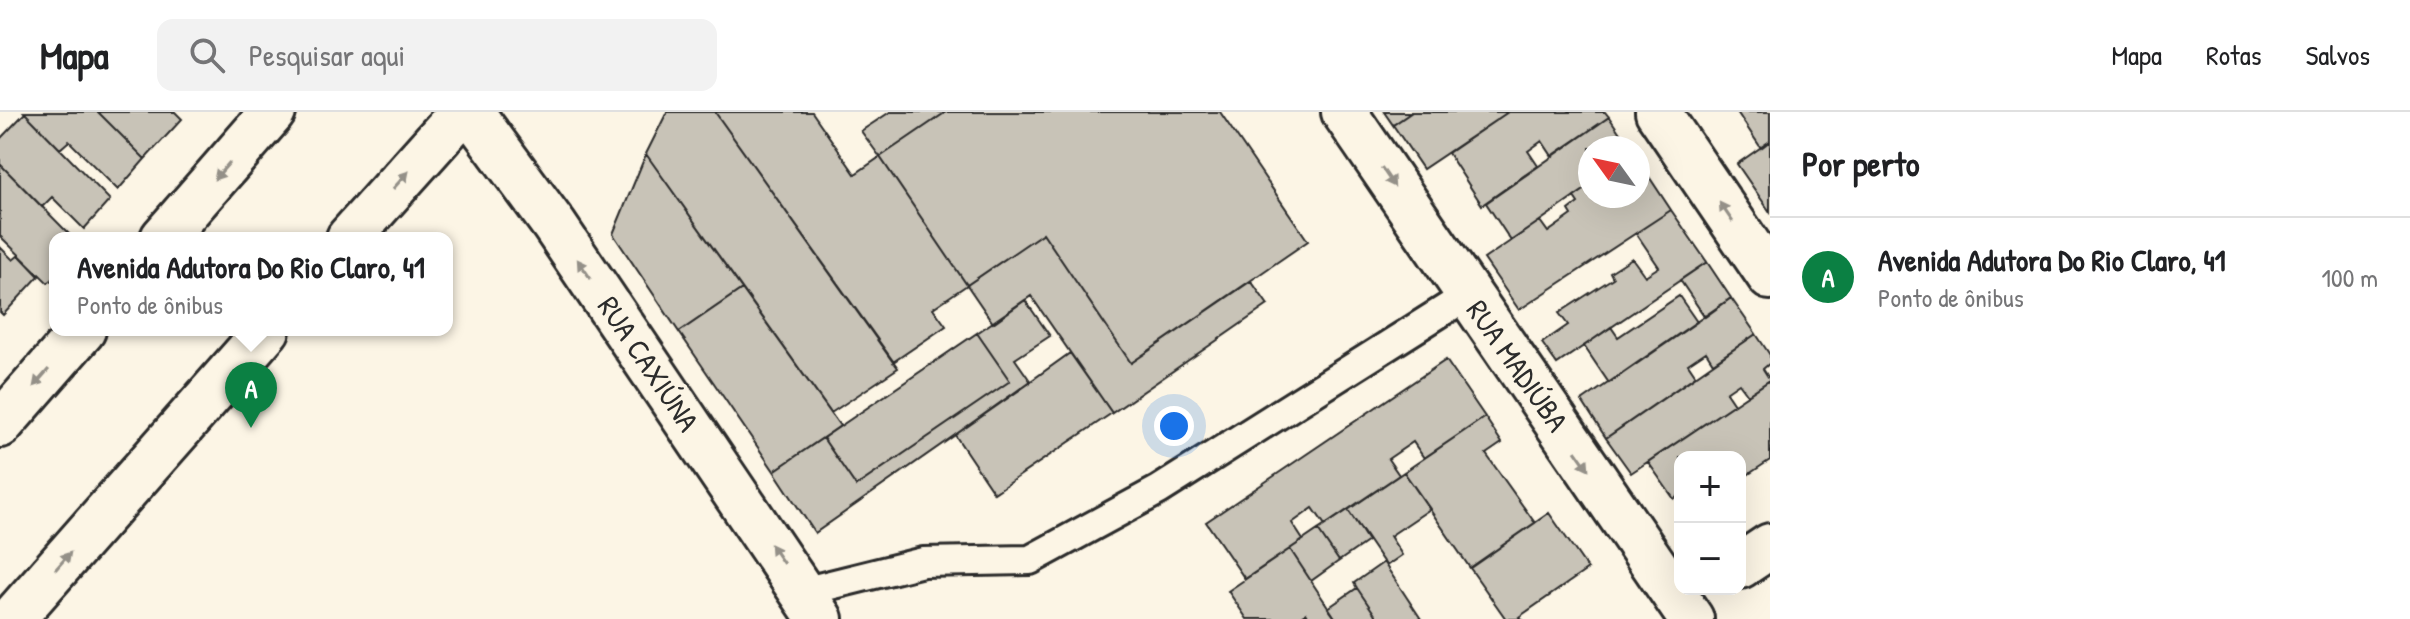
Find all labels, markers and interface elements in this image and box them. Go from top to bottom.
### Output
search box [157,19,717,91]
text: Mapa [40,29,109,81]
icon: search [185,33,229,77]
text: Pesquisar aqui [249,35,405,75]
text: Mapa [2111,36,2162,74]
text: Rotas [2206,36,2261,74]
text: Salvos [2305,36,2370,74]
north arrow [1578,136,1650,208]
text: Por perto [1802,141,1920,187]
one-way arrow [214,160,231,180]
one-way arrow [1380,166,1395,187]
one-way arrow [391,171,409,190]
one-way arrow [1719,202,1734,223]
popup [49,232,453,336]
text: Avenida Adutora Do Rio Claro, 41 [1878,240,2226,280]
text: Avenida Adutora Do Rio Claro, 41 [77,247,425,287]
one-way arrow [577,259,592,280]
text: A [1822,260,1834,295]
text: 100 m [2322,260,2378,295]
text: Ponto de ônibus [1878,280,2024,315]
text: Ponto de ônibus [77,287,223,322]
street label: RUA CAXIÚNA [589,288,709,439]
street label: RUA MADIÚBA [1458,292,1578,439]
pin: A [225,362,277,428]
one-way arrow [33,368,51,387]
your location [1154,406,1194,446]
one-way arrow [1574,450,1589,471]
map controls [1674,451,1746,595]
button: + [1674,451,1746,523]
button: − [1674,523,1746,595]
one-way arrow [770,544,785,565]
one-way arrow [54,551,72,570]

